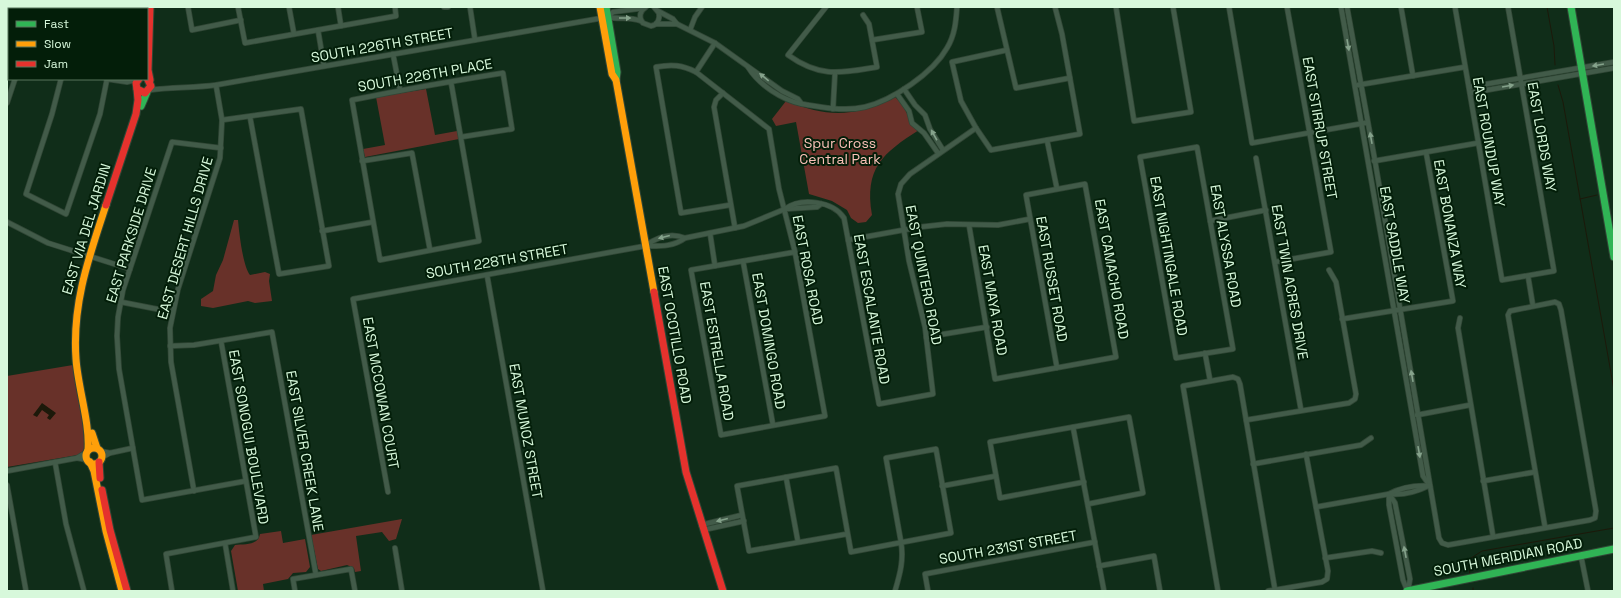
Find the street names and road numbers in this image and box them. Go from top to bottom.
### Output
street label: SOUTH 226TH STREET [310,24,454,66]
street label: SOUTH 226TH PLACE [356,54,494,96]
street label: EAST STIRRUP STREET [1299,55,1341,201]
street label: EAST ROUNDUP WAY [1469,76,1509,209]
street label: EAST LORDS WAY [1523,81,1561,194]
street label: EAST DESERT HILLS DRIVE [153,155,217,321]
street label: EAST BONANZA WAY [1430,158,1470,290]
street label: EAST VIA DEL JARDIN [58,161,114,297]
street label: EAST PARKSIDE DRIVE [102,165,160,305]
street label: EAST NIGHTINGALE ROAD [1146,175,1192,337]
street label: EAST ALYSSA ROAD [1206,183,1246,309]
street label: EAST SADDLE WAY [1376,185,1414,306]
street label: EAST CAMACHO ROAD [1091,197,1133,341]
street label: EAST TWIN ACRES DRIVE [1267,203,1313,361]
street label: EAST QUINTERO ROAD [902,204,946,346]
street label: EAST ROSA ROAD [789,214,827,326]
street label: EAST RUSSET ROAD [1032,215,1072,343]
street label: EAST ESCALANTE ROAD [850,233,894,385]
street label: SOUTH 228TH STREET [424,240,570,282]
street label: EAST MAYA ROAD [974,243,1012,357]
street label: EAST OCOTILLO ROAD [654,265,696,405]
street label: EAST DOMINGO ROAD [748,271,790,411]
street label: EAST ESTRELLA ROAD [696,280,738,422]
street label: EAST MCCOWAN COURT [359,316,403,470]
street label: EAST SONOGUI BOULEVARD [225,348,273,526]
street label: EAST MUNOZ STREET [505,362,547,500]
street label: EAST SILVER CREEK LANE [282,369,328,533]
street label: SOUTH 231ST STREET [938,526,1078,568]
street label: SOUTH MERIDIAN ROAD [1432,534,1584,580]

